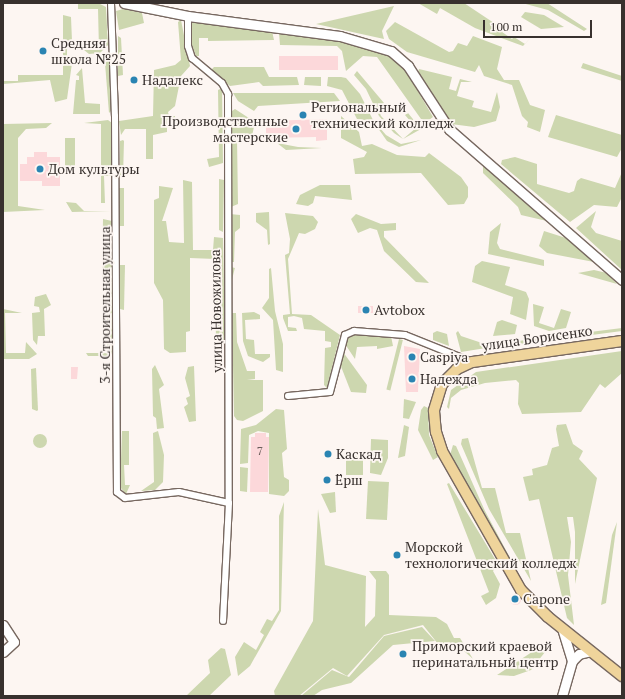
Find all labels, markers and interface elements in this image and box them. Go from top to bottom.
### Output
scale bar [485,12,594,38]
text: 100 m [490,19,522,34]
place label: Средняя школа №25 [51,35,126,68]
marker: Средняя школа №25 [38,46,48,56]
place label: Надалекс [142,72,203,88]
marker: Надалекс [129,75,139,85]
place label: Региональный технический колледж [311,99,454,132]
marker: Региональный технический колледж [298,110,308,120]
place label: Производственные мастерские [162,113,288,146]
marker: Производственные мастерские [291,124,301,134]
place label: Дом культуры [48,161,140,177]
marker: Дом культуры [35,164,45,174]
street label: 3-я Строительная улица [97,226,113,384]
street label: улица Новожилова [207,249,225,373]
place label: Avtobox [374,302,425,318]
marker: Avtobox [361,305,371,315]
street label: улица Борисенко [481,322,593,354]
place label: Caspiya [420,349,468,365]
marker: Caspiya [407,352,417,362]
place label: Надежда [420,371,477,387]
marker: Надежда [407,374,417,384]
house number: 7 [257,444,263,458]
place label: Каскад [336,446,381,462]
marker: Каскад [323,449,333,459]
place label: Ёрш [335,472,363,488]
marker: Ёрш [322,475,332,485]
place label: Морской технологический колледж [405,539,576,572]
marker: Морской технологический колледж [392,550,402,560]
place label: Capone [523,591,570,607]
marker: Capone [510,594,520,604]
place label: Приморский краевой перинатальный центр [412,638,559,670]
marker: Приморский краевой перинатальный центр [397,648,409,660]

